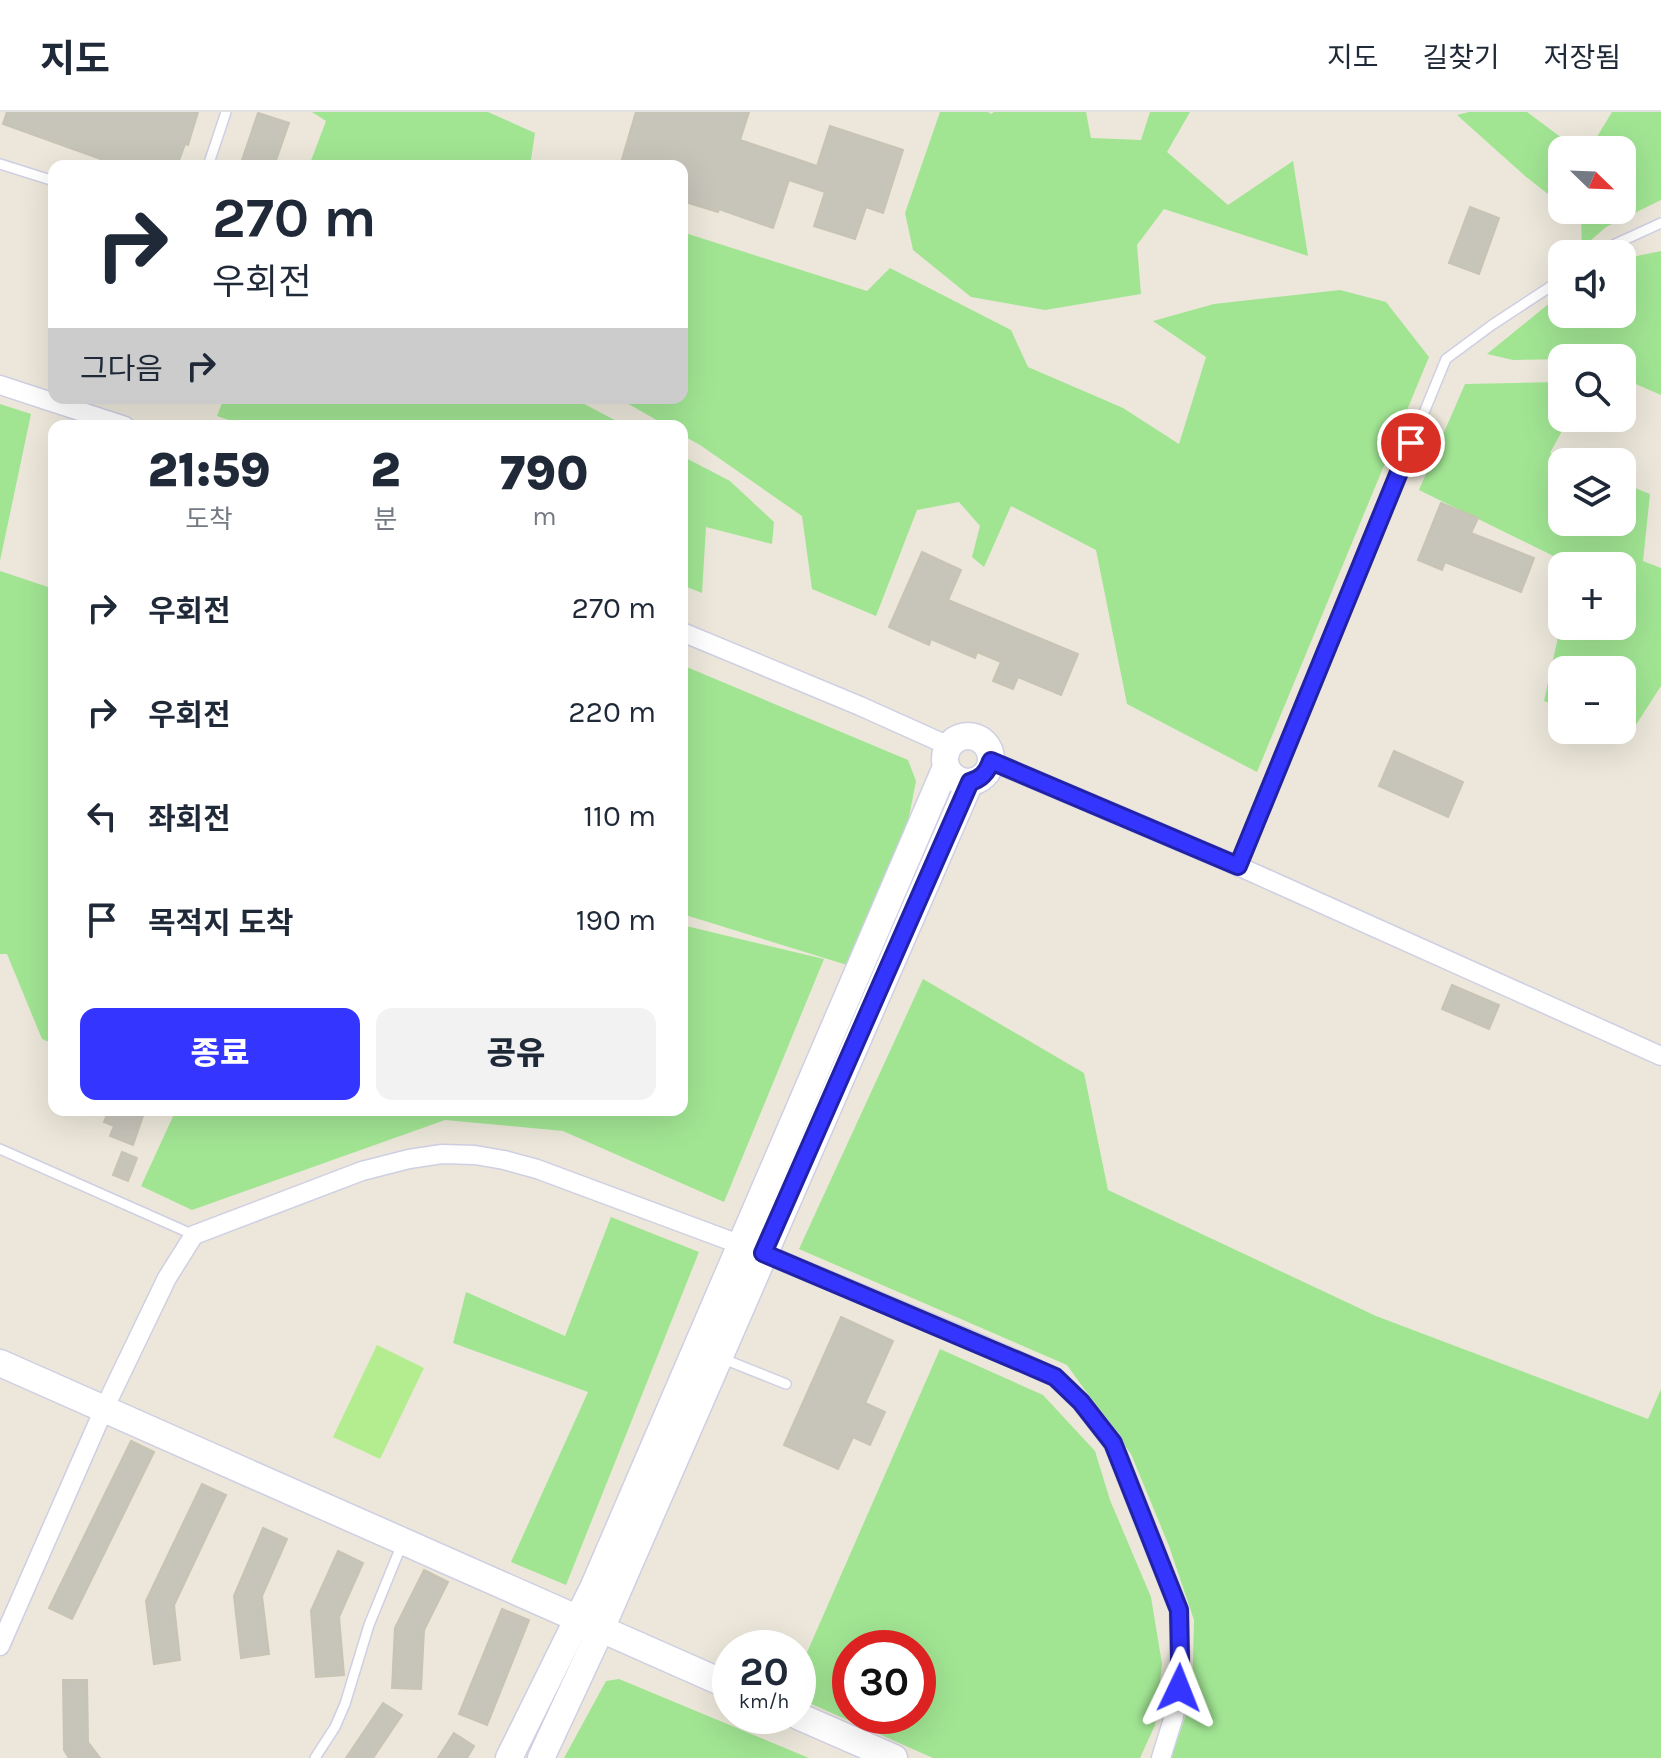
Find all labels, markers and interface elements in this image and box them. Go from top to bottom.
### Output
text: 지도 [40,37,110,82]
text: 지도 [1327,41,1378,74]
text: 길찾기 [1422,41,1500,74]
text: 저장됨 [1544,41,1621,74]
north arrow [1548,136,1636,224]
map controls [1548,136,1636,744]
text: 270 m [212,185,376,250]
icon: right [80,192,184,296]
button: sound [1548,240,1636,328]
text: 우회전 [212,261,311,303]
icon: right [179,344,223,388]
button: search [1548,344,1636,432]
text: 그다음 [80,351,163,387]
pin [1377,409,1445,477]
icon: arrive [1389,421,1433,465]
text: 21:59 [147,442,271,498]
text: 2 [370,442,401,498]
text: 790 [500,445,589,501]
button: layers [1548,448,1636,536]
text: m [532,501,556,532]
text: 도착 [185,504,233,535]
text: 분 [373,504,397,535]
button: + [1548,552,1636,640]
icon: right [80,586,124,630]
text: 270 m [572,590,656,626]
text: 우회전 [148,593,231,629]
button: − [1548,656,1636,744]
icon: right [80,690,124,734]
text: 220 m [568,694,656,730]
text: 우회전 [148,697,231,733]
icon: left [80,794,124,838]
text: 110 m [583,798,656,834]
text: 좌회전 [148,801,231,837]
icon: arrive [80,898,124,942]
text: 190 m [576,902,656,938]
text: 목적지 도착 [148,905,294,941]
button: 종료 [80,1008,360,1100]
button: 공유 [376,1008,656,1100]
speed limit sign: 30 [832,1630,936,1734]
position arrow [1137,1646,1221,1730]
text: 20 [739,1648,789,1695]
text: km/h [739,1690,789,1713]

